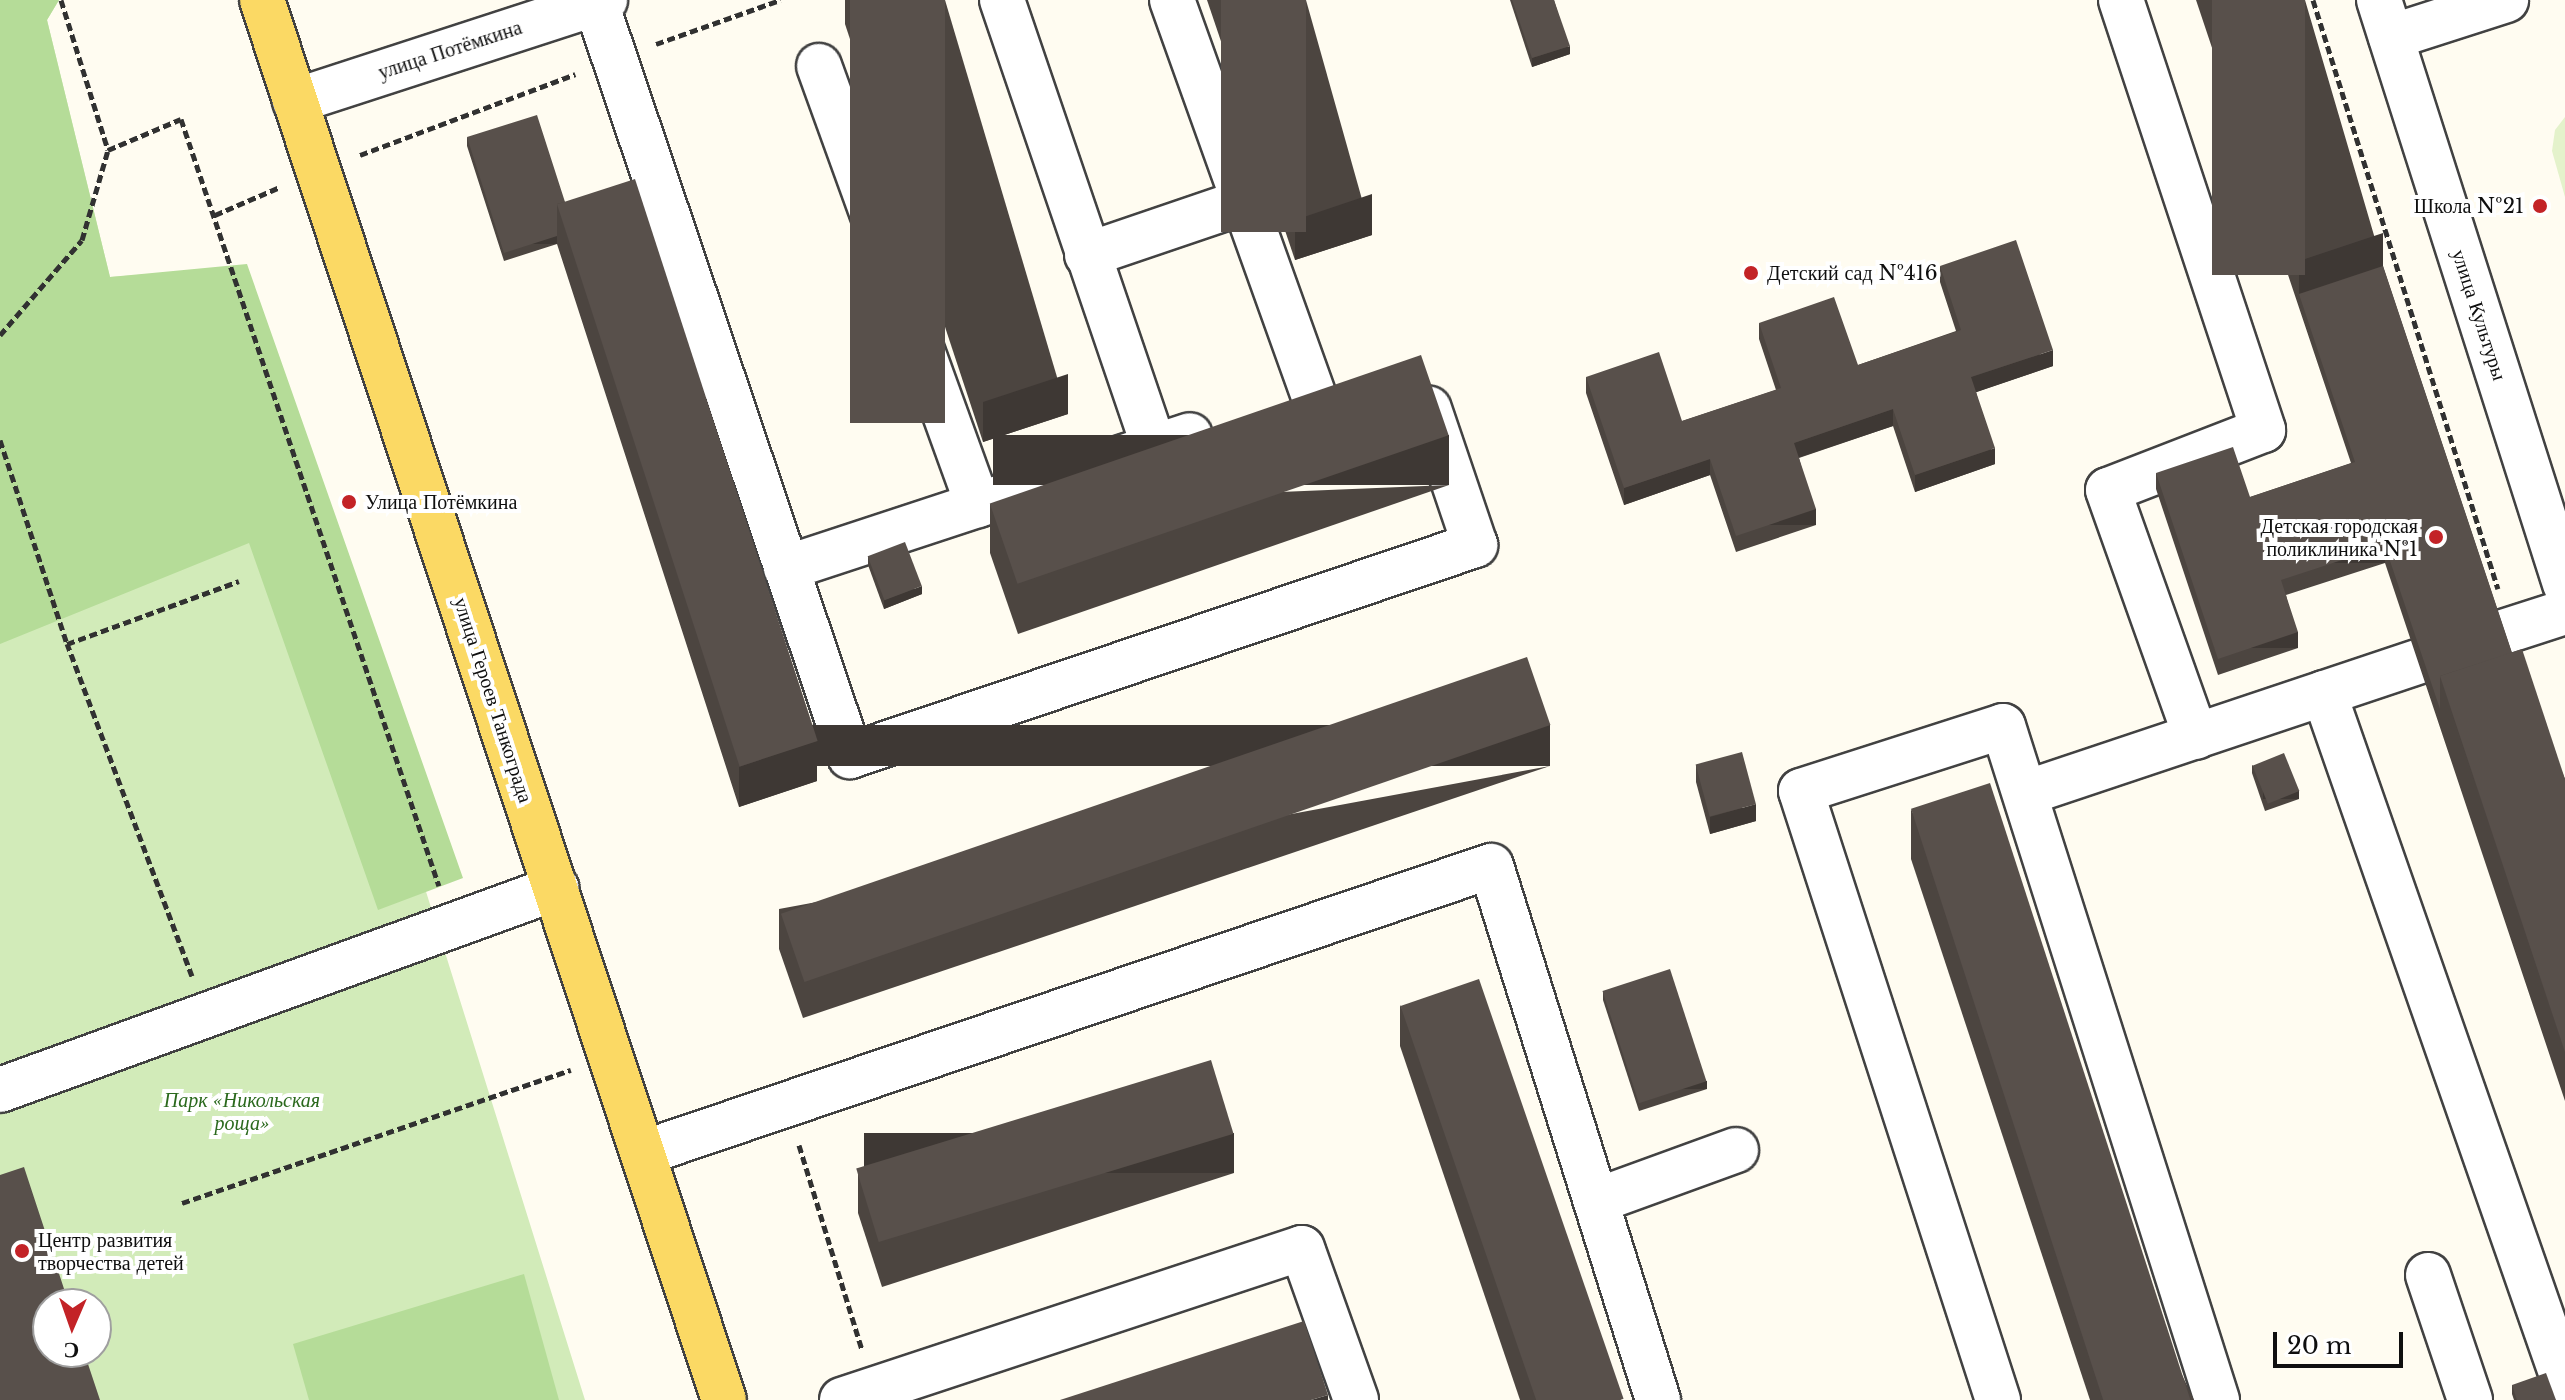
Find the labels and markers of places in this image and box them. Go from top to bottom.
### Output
place label: Школа №21 [2414,194,2524,218]
marker: Школа №21 [2531,197,2549,215]
place label: Детский сад №416 [1767,261,1938,285]
marker: Детский сад №416 [1742,264,1760,282]
place label: Улица Потёмкина [365,490,517,514]
marker: Улица Потёмкина [340,493,358,511]
place label: Детская городская поликлиника №1 [2260,514,2418,561]
marker: Детская городская поликлиника №1 [2425,526,2447,548]
place label: Центр развития творчества детей [38,1228,184,1275]
marker: Центр развития творчества детей [13,1242,31,1260]

